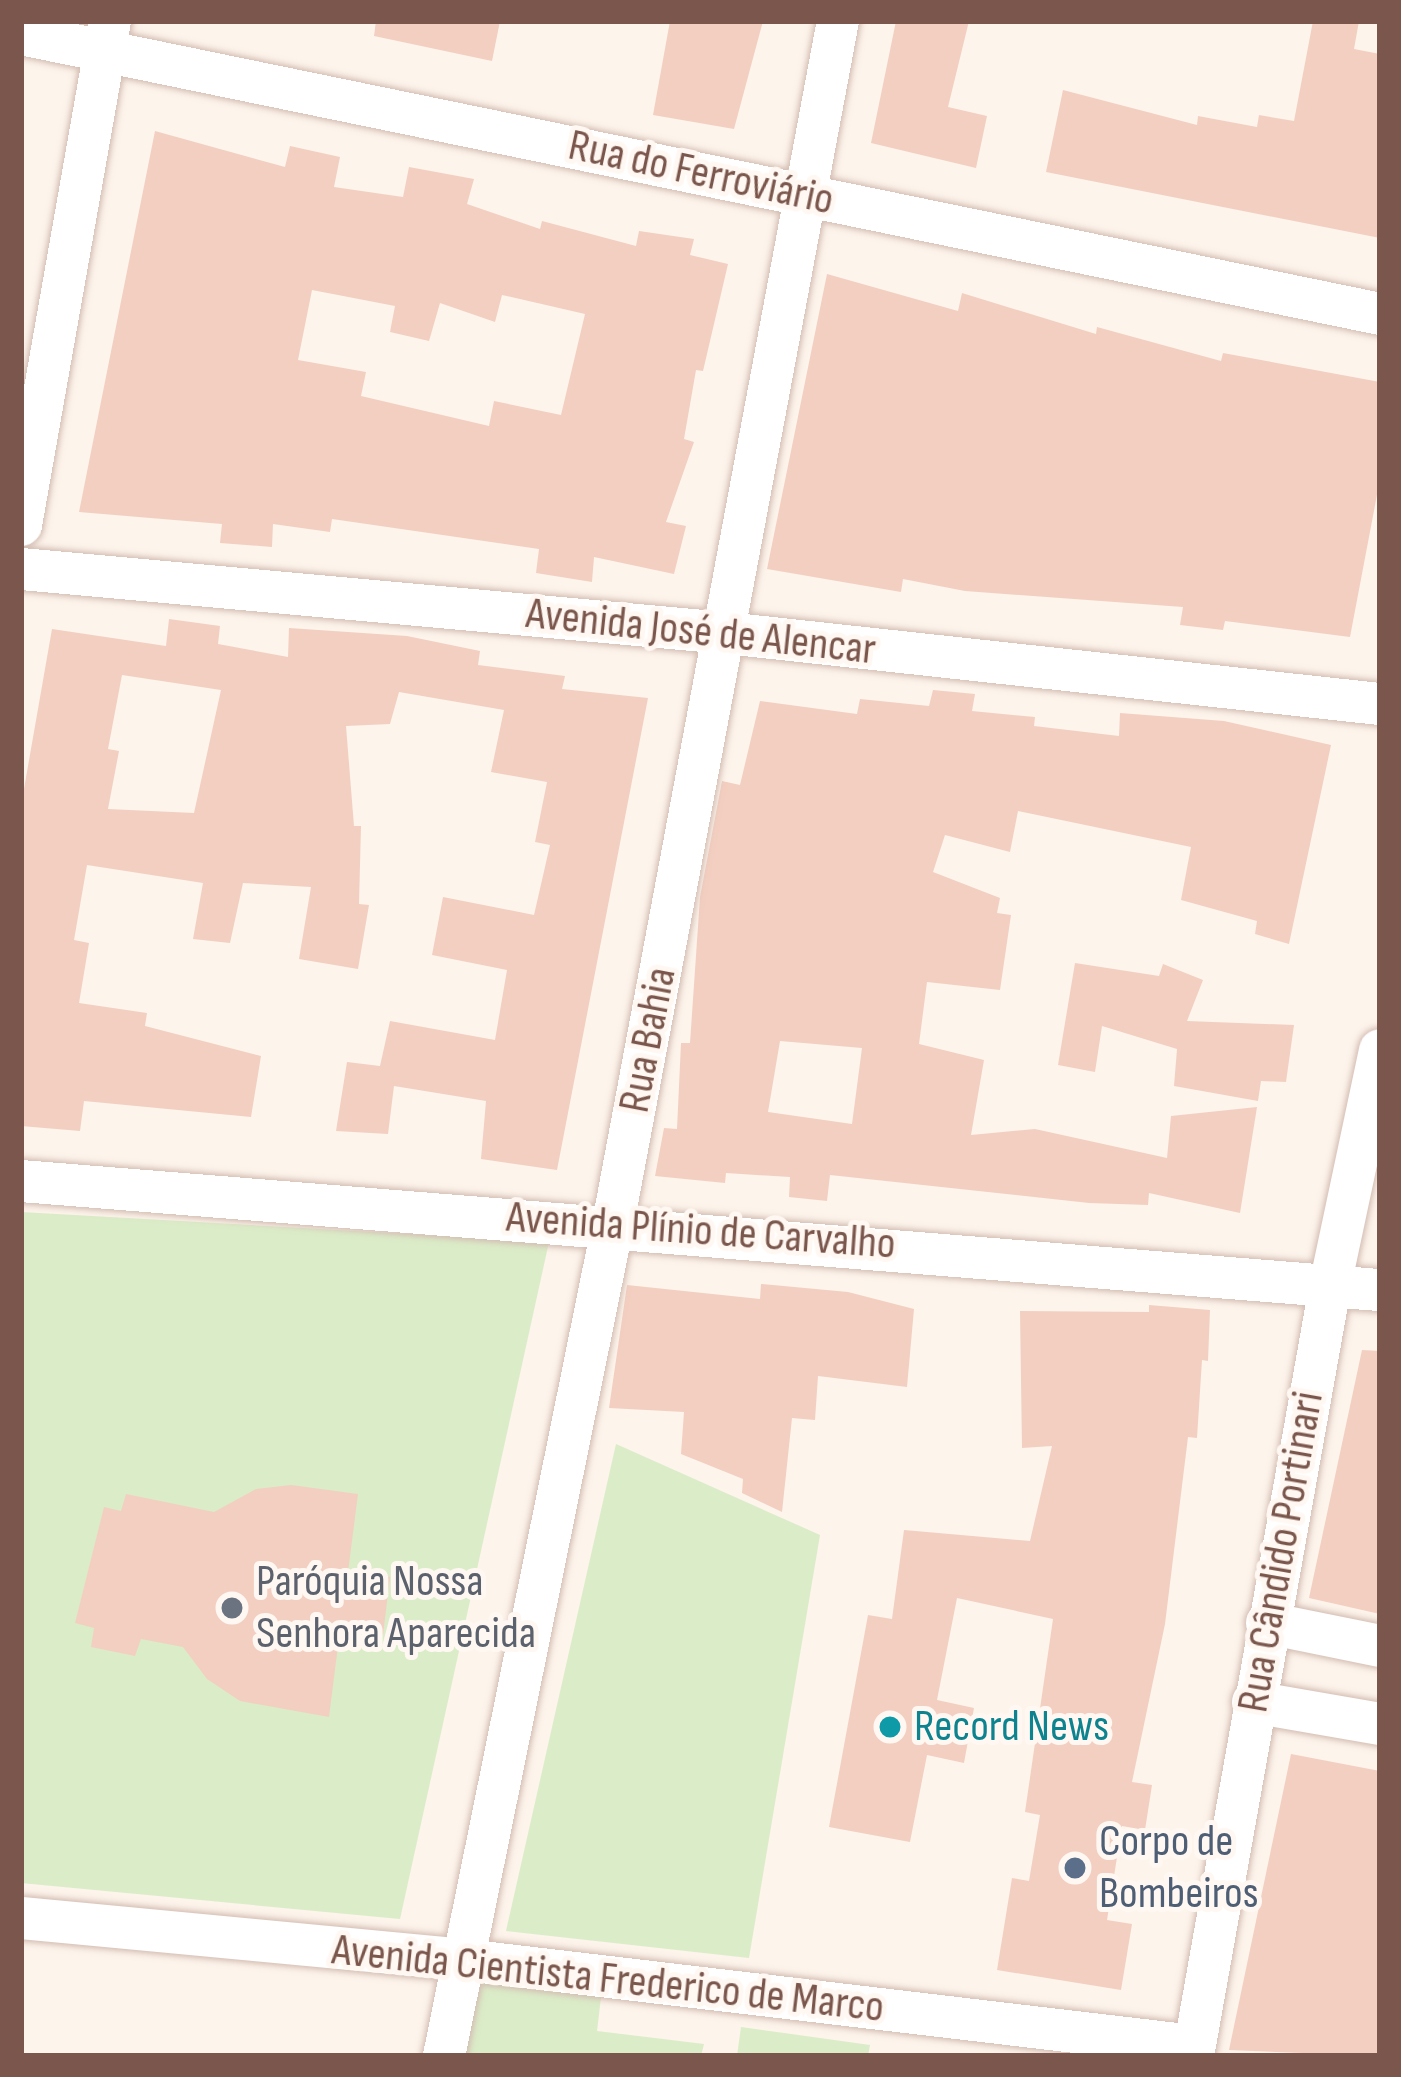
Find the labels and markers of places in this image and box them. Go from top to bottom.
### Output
place label: Paróquia Nossa Senhora Aparecida [256,1555,536,1661]
marker: Paróquia Nossa Senhora Aparecida [219,1595,245,1621]
place label: Record News [914,1700,1109,1754]
marker: Record News [877,1714,903,1740]
place label: Corpo de Bombeiros [1099,1815,1259,1921]
marker: Corpo de Bombeiros [1062,1855,1088,1881]

